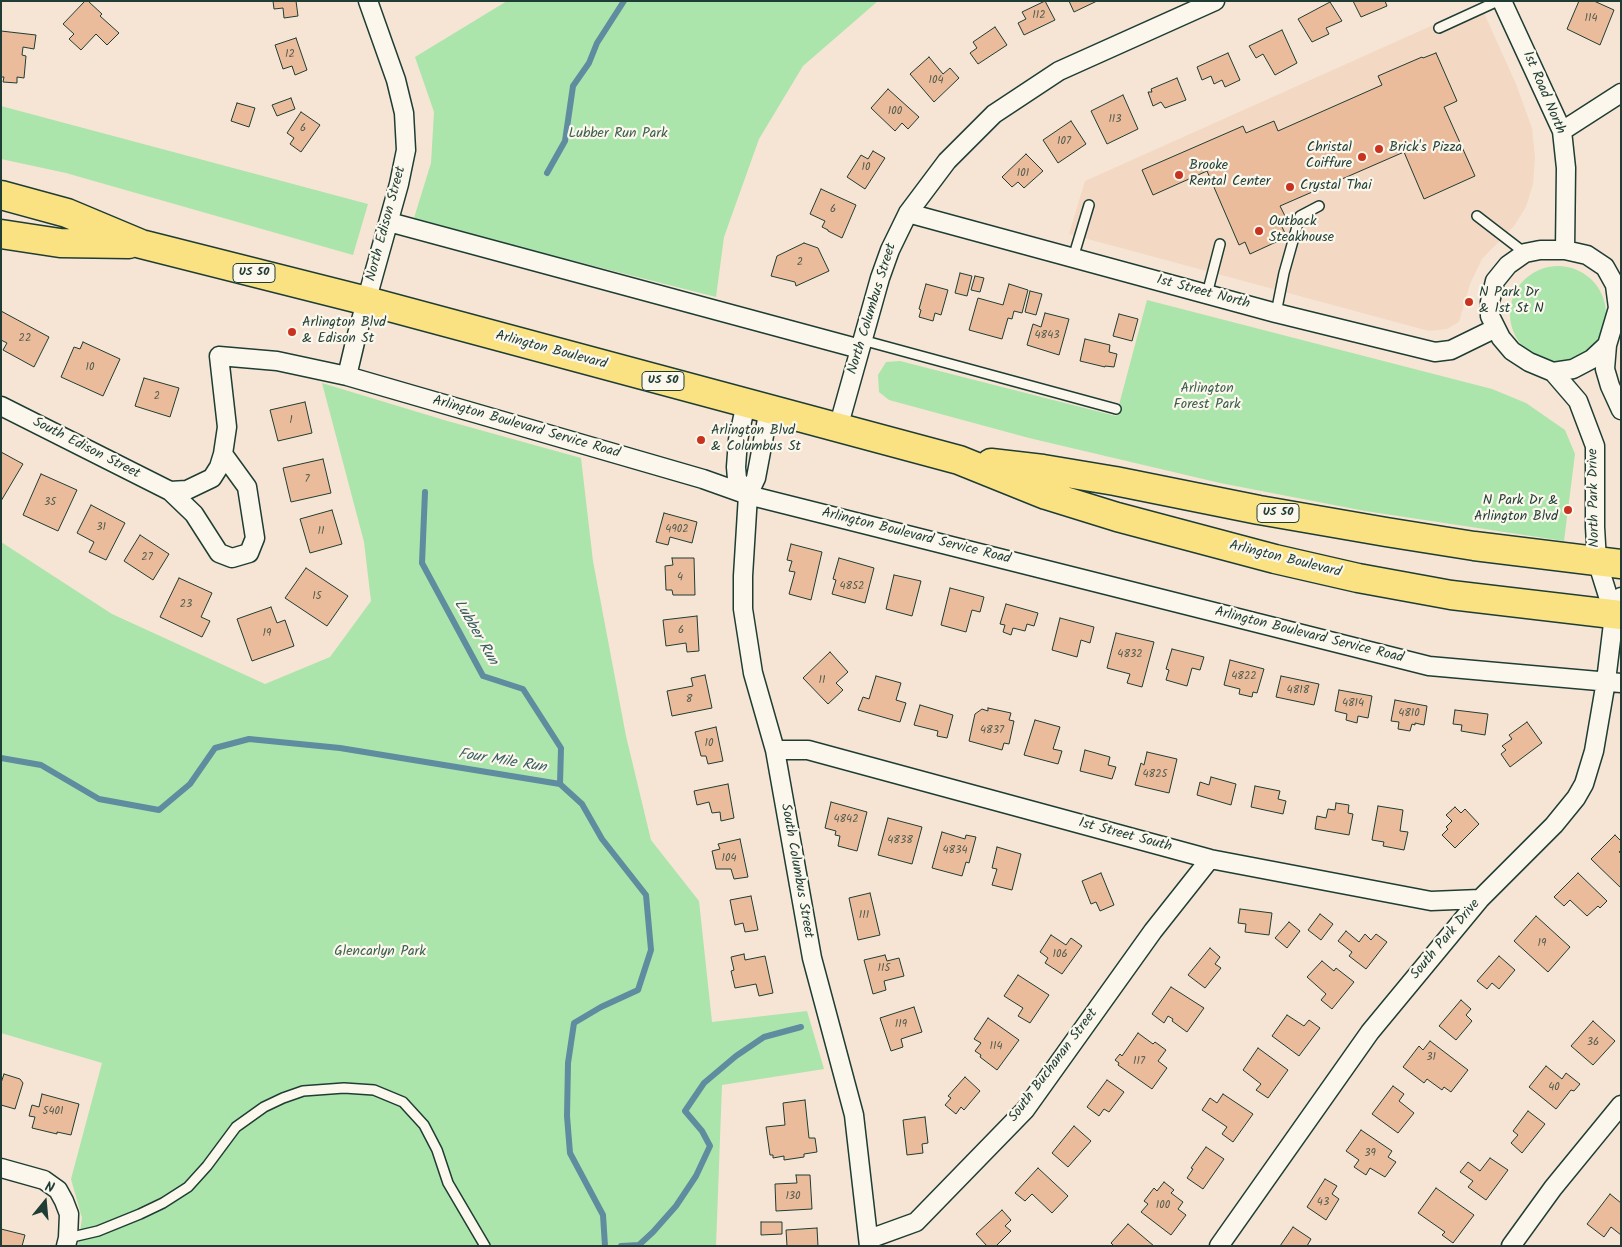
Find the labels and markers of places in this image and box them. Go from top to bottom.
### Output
place label: Christal Coiffure [1306,141,1352,174]
place label: Brick's Pizza [1389,141,1462,157]
marker: Brick's Pizza [1373,143,1385,155]
marker: Christal Coiffure [1356,151,1368,163]
place label: Brooke Rental Center [1189,159,1270,192]
marker: Brooke Rental Center [1173,169,1185,181]
place label: Crystal Thai [1300,179,1371,195]
marker: Crystal Thai [1284,181,1296,193]
place label: Outback Steakhouse [1269,215,1334,248]
marker: Outback Steakhouse [1253,225,1265,237]
place label: N Park Dr & 1st St N [1479,286,1544,318]
marker: N Park Dr & 1st St N [1463,296,1475,308]
place label: Arlington Blvd & Edison St [302,316,386,348]
marker: Arlington Blvd & Edison St [286,326,298,338]
place label: Arlington Blvd & Columbus St [711,424,801,457]
marker: Arlington Blvd & Columbus St [695,434,707,446]
place label: N Park Dr & Arlington Blvd [1474,494,1558,526]
marker: N Park Dr & Arlington Blvd [1562,504,1574,516]

